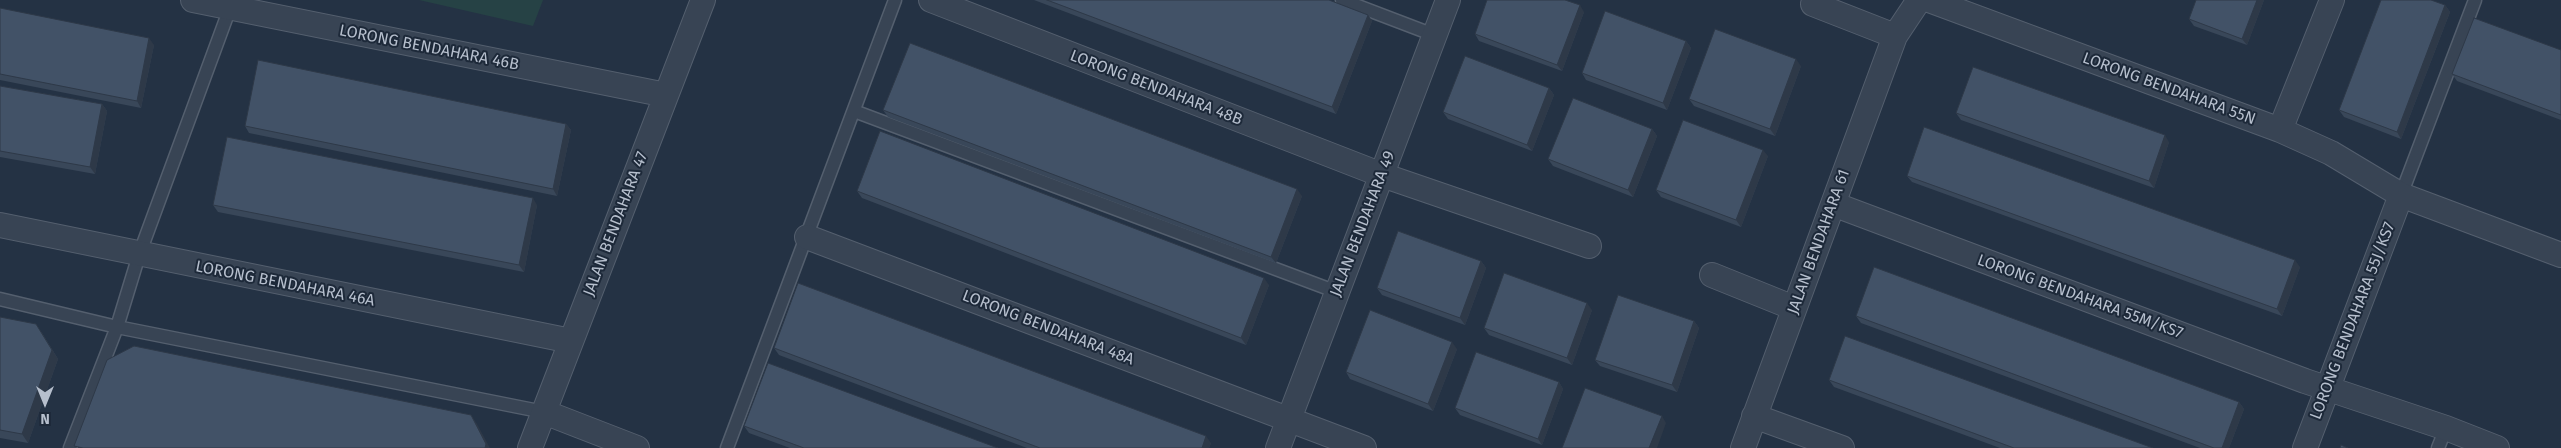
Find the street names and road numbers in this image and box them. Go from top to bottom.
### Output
street label: LORONG BENDAHARA 46B [338,21,520,75]
street label: LORONG BENDAHARA 48B [1067,46,1245,130]
street label: LORONG BENDAHARA 55N [2080,49,2258,129]
street label: JALAN BENDAHARA 49 [1326,148,1400,300]
street label: JALAN BENDAHARA 47 [580,149,652,299]
street label: JALAN BENDAHARA 61 [1784,167,1854,317]
street label: LORONG BENDAHARA 55J/KS7 [2306,220,2400,422]
street label: LORONG BENDAHARA 55M/KS7 [1975,251,2185,343]
street label: LORONG BENDAHARA 46A [194,257,376,311]
street label: LORONG BENDAHARA 48A [959,286,1137,370]

